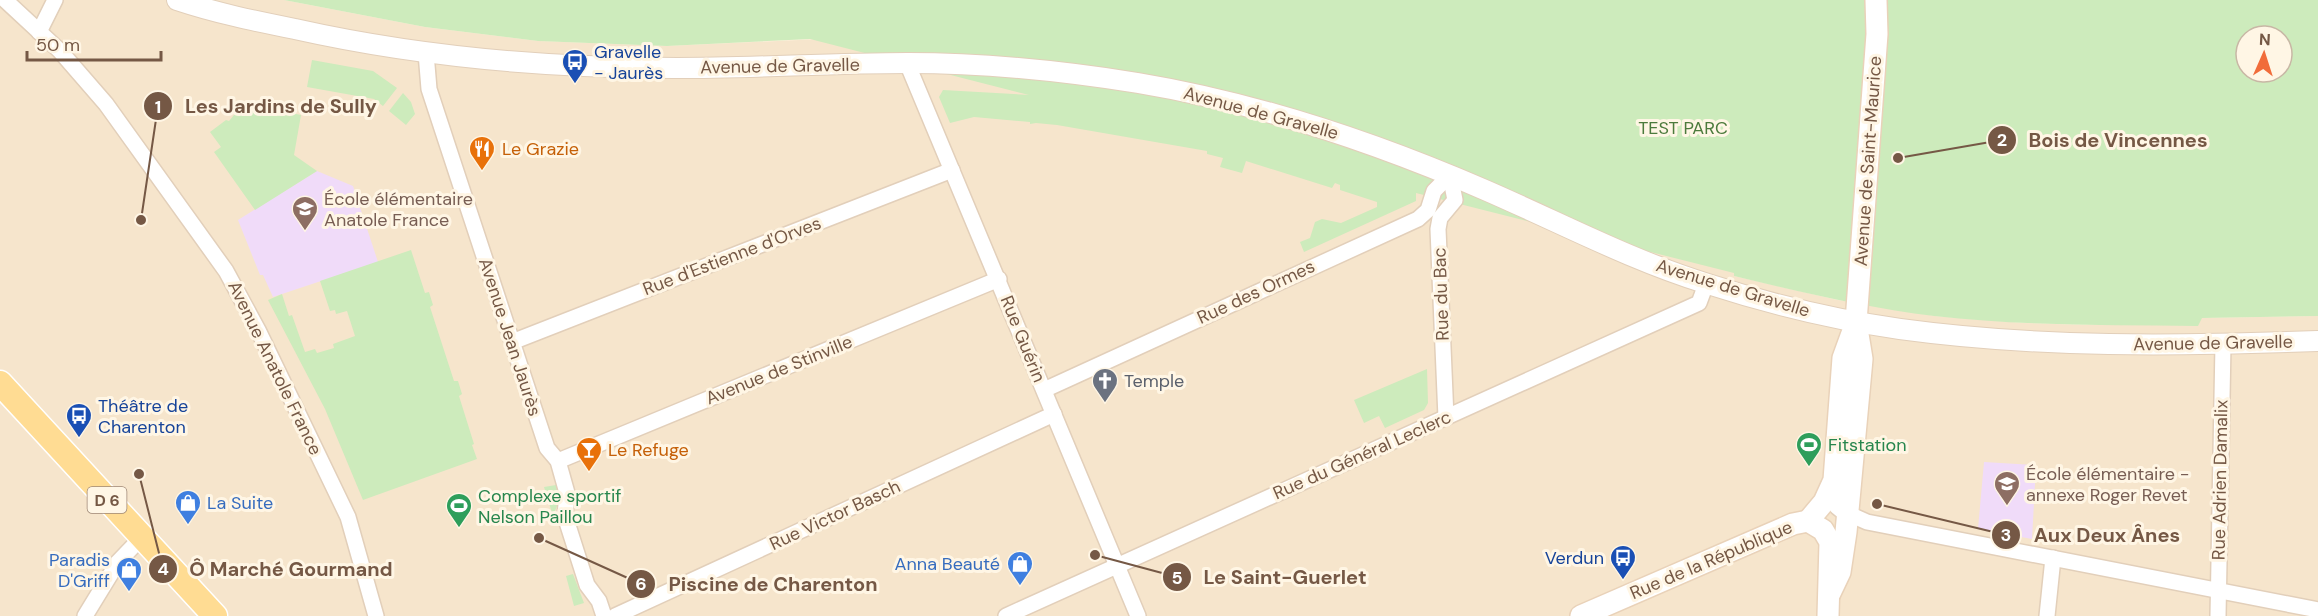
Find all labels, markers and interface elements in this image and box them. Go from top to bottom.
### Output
scale bar [27,24,160,62]
north arrow [2234,24,2294,84]
text: N [2258,29,2271,50]
text: 50 m [36,33,80,57]
place label: Gravelle - Jaurès [594,40,663,85]
bus stop icon: Gravelle - Jaurès [560,47,590,85]
street label: Avenue de Gravelle [700,53,860,79]
street label: Avenue de Saint-Maurice [1849,55,1887,267]
street label: Avenue de Gravelle [1181,81,1341,145]
callout: Les Jardins de Sully [143,87,389,125]
text: Les Jardins de Sully [185,93,377,119]
text: 1 [155,95,161,119]
park label: TEST PARC [1638,116,1728,140]
callout: Bois de Vincennes [1987,121,2220,159]
text: Bois de Vincennes [2028,127,2208,153]
text: 2 [1997,128,2007,152]
restaurant icon: Le Grazie [467,134,497,172]
place label: Le Grazie [502,137,579,161]
place label: École élémentaire Anatole France [324,187,473,232]
school or university icon: École élémentaire Anatole France [290,194,320,232]
street label: Rue d'Estienne d'Orves [639,211,825,301]
street label: Rue du Bac [1427,247,1455,341]
street label: Avenue de Gravelle [1653,253,1813,323]
street label: Rue des Ormes [1193,254,1319,330]
street label: Avenue Jean Jaurès [473,255,547,419]
street label: Avenue Anatole France [222,277,328,459]
street label: Rue Guérin [995,292,1051,386]
street label: Avenue de Stinville [702,330,856,410]
street label: Avenue de Gravelle [2133,330,2293,356]
church icon: Temple [1090,366,1120,404]
place label: Temple [1124,369,1184,393]
place label: Théâtre de Charenton [98,394,188,439]
street label: Rue Adrien Damalix [2207,400,2233,560]
bus stop icon: Théâtre de Charenton [64,401,94,439]
street label: Rue du Général Leclerc [1269,405,1455,505]
sports icon: Fitstation [1794,430,1824,468]
place label: Fitstation [1828,433,1907,457]
bar icon: Le Refuge [574,435,604,473]
place label: Le Refuge [608,438,689,462]
place label: École élémentaire - annexe Roger Revet [2026,462,2189,507]
school or university icon: École élémentaire - annexe Roger Revet [1992,469,2022,507]
street label: Rue Victor Basch [766,474,904,556]
place label: Complexe sportif Nelson Paillou [478,484,621,529]
road number: D 6 [88,487,126,513]
shop icon: La Suite [173,488,203,526]
place label: La Suite [207,491,273,515]
sports icon: Complexe sportif Nelson Paillou [444,491,474,529]
street label: Rue de la République [1626,515,1796,605]
callout: Aux Deux Ânes [1991,516,2192,554]
text: Aux Deux Ânes [2034,522,2180,548]
text: 3 [2001,523,2011,547]
bus stop icon: Verdun [1608,543,1638,581]
place label: Verdun [1545,546,1604,570]
place label: Paradis D'Griff [49,548,110,593]
shop icon: Anna Beauté [1005,549,1035,587]
callout: Ô Marché Gourmand [148,550,405,588]
place label: Anna Beauté [895,552,1000,576]
shop icon: Paradis D'Griff [114,555,144,593]
text: Ô Marché Gourmand [189,556,393,582]
text: 4 [157,557,169,581]
callout: Le Saint-Guerlet [1162,558,1379,596]
text: Le Saint-Guerlet [1203,564,1367,590]
callout: Piscine de Charenton [626,565,889,603]
text: 5 [1171,566,1183,590]
text: Piscine de Charenton [668,571,878,597]
text: 6 [635,572,647,596]

